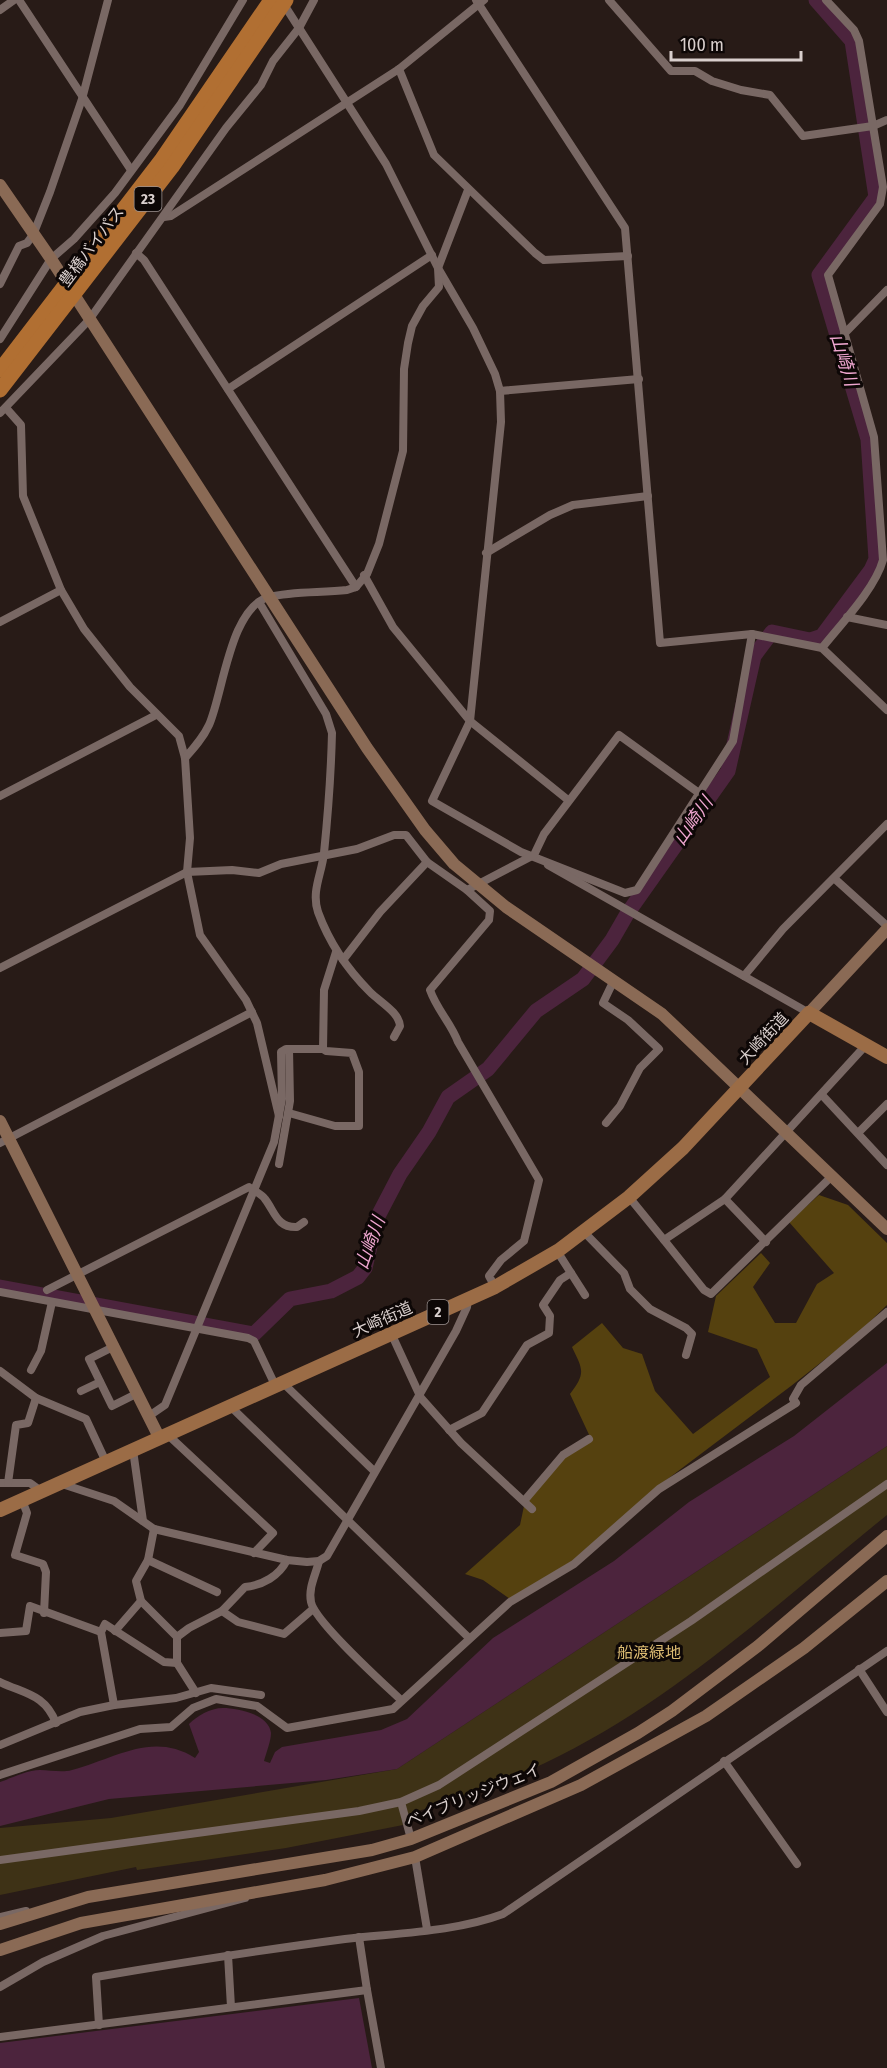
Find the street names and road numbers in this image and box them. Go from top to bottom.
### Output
road number: 23 [134,187,162,211]
street label: 豊橋バイパス [55,202,128,290]
street label: 大崎街道 [735,1008,792,1068]
street label: 大崎街道 [349,1298,415,1341]
road number: 2 [428,1300,448,1324]
street label: ベイブリッジウェイ [403,1760,544,1831]

